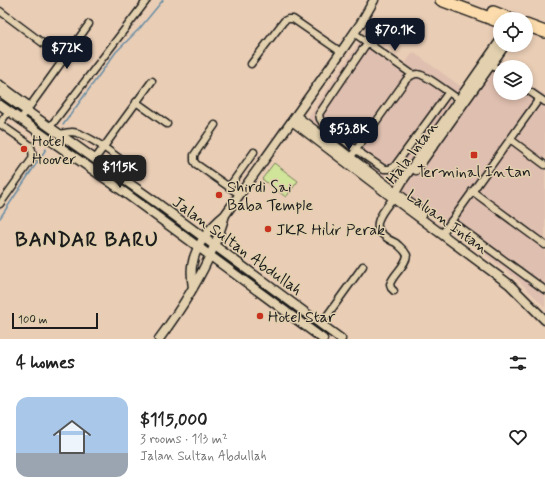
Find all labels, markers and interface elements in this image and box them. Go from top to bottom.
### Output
map controls [493,12,533,100]
button: locate [493,12,533,52]
pin: $70.1K [362,18,428,52]
text: $70.1K [375,22,415,39]
pin: $72K [43,36,91,70]
text: $72K [51,40,83,57]
button: layers [493,60,533,100]
pin: $53.8K [316,117,382,151]
street label: Hala Intan [382,117,443,189]
text: $53.8K [329,121,369,138]
place label: Hotel Hoover [32,131,77,170]
marker: Hotel Hoover [19,144,29,154]
marker: Terminal Intan [469,150,479,160]
pin: $115K [92,155,148,189]
text: $115K [102,159,138,176]
place label: Terminal Intan [417,162,531,183]
place label: Shirdi Sai Baba Temple [227,177,313,216]
street label: Laluan Intan [402,185,493,259]
marker: Shirdi Sai Baba Temple [214,190,224,200]
street label: Jalan Sultan Abdullah [168,192,306,300]
place label: JKR Hilir Perak [276,220,385,241]
marker: JKR Hilir Perak [263,224,273,234]
district label: BANDAR BARU [15,227,159,254]
place label: Hotel Star [268,307,336,328]
scale bar [12,311,98,330]
marker: Hotel Star [255,311,265,321]
text: 100 m [18,313,48,327]
text: 4 homes [16,352,75,374]
icon: filters [507,352,529,374]
text: $115,000 [140,409,208,431]
icon: home [48,413,96,461]
icon: heart [507,426,529,448]
text: 3 rooms · 113 m² [140,431,228,448]
text: Jalan Sultan Abdullah [140,448,267,465]

